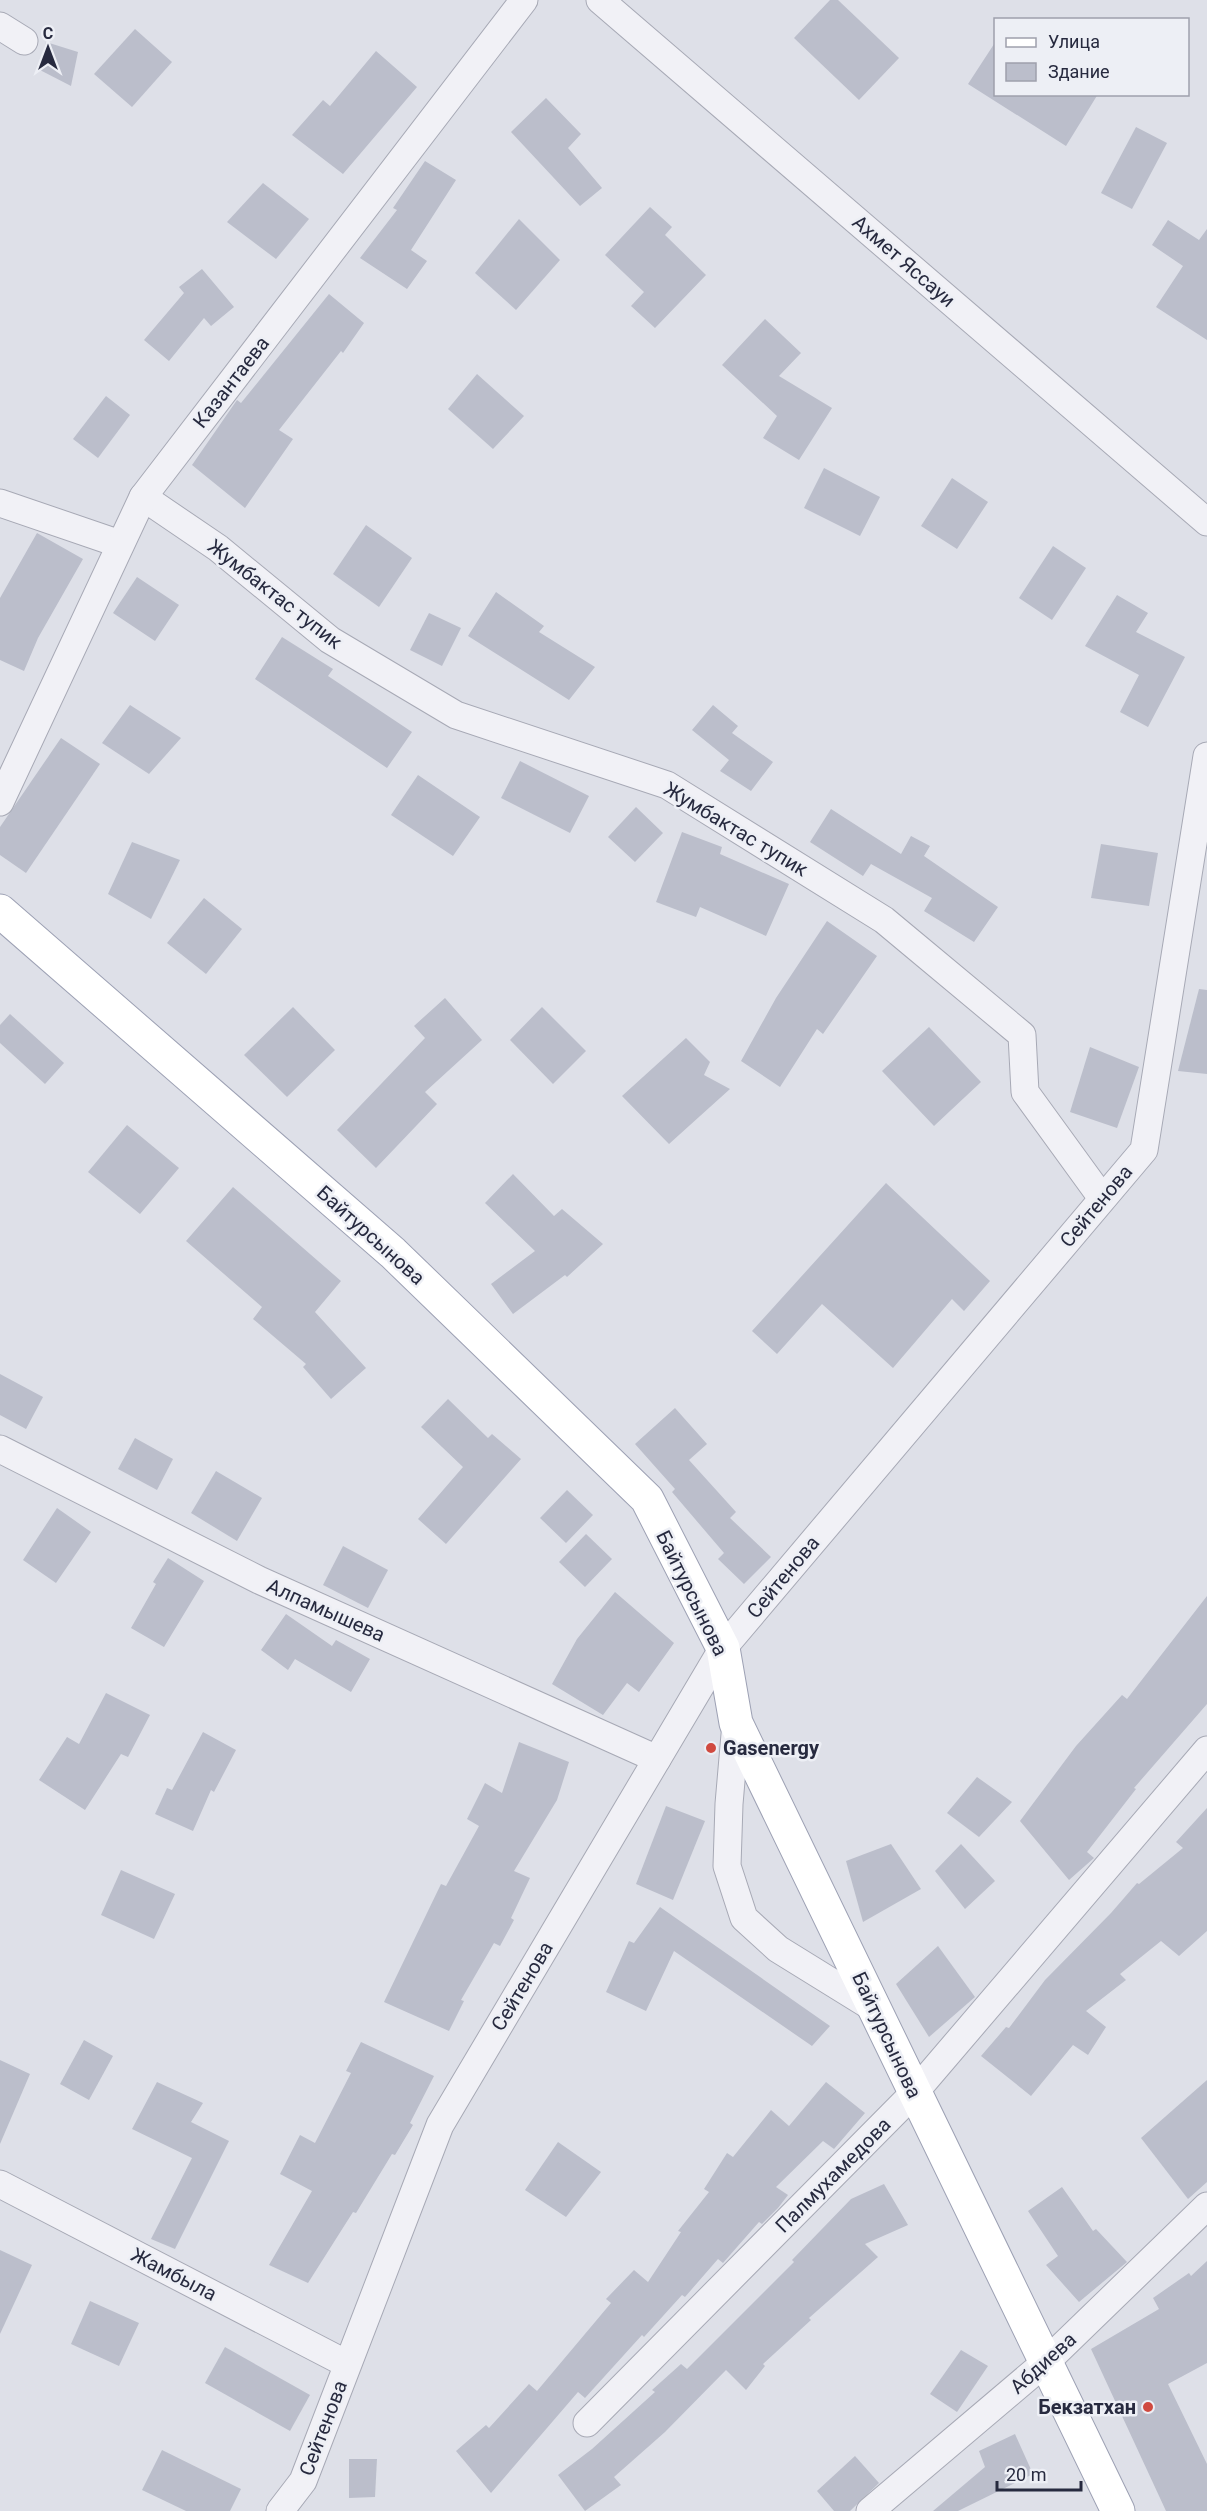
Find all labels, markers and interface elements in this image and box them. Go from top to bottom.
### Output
north arrow [18,18,78,78]
legend [994,18,1189,96]
text: С [43,24,53,43]
text: Улица [1048,31,1100,52]
text: Здание [1048,61,1110,82]
street label: Ахмет Яссауи [848,210,960,312]
street label: Казантаева [188,331,274,433]
street label: Жумбактас тупик [203,534,347,654]
street label: Жумбактас тупик [660,777,813,882]
street label: Сейтенова [1055,1160,1137,1252]
street label: Байтурсынова [312,1180,430,1290]
street label: Байтурсынова [651,1526,733,1660]
street label: Сейтенова [742,1531,824,1623]
street label: Алпамышева [263,1573,389,1647]
place label: Gasenergy [723,1736,820,1760]
marker: Gasenergy [704,1741,718,1755]
street label: Сейтенова [486,1937,558,2035]
street label: Байтурсынова [847,1968,927,2102]
street label: Палмухамедова [770,2112,896,2238]
street label: Жамбыла [127,2242,221,2306]
street label: Абдиева [1005,2327,1081,2399]
street label: Сейтенова [294,2377,352,2479]
place label: Бекзатхан [1038,2395,1136,2419]
marker: Бекзатхан [1141,2400,1155,2414]
scale bar [997,2454,1081,2492]
text: 20 m [1006,2464,1046,2485]

